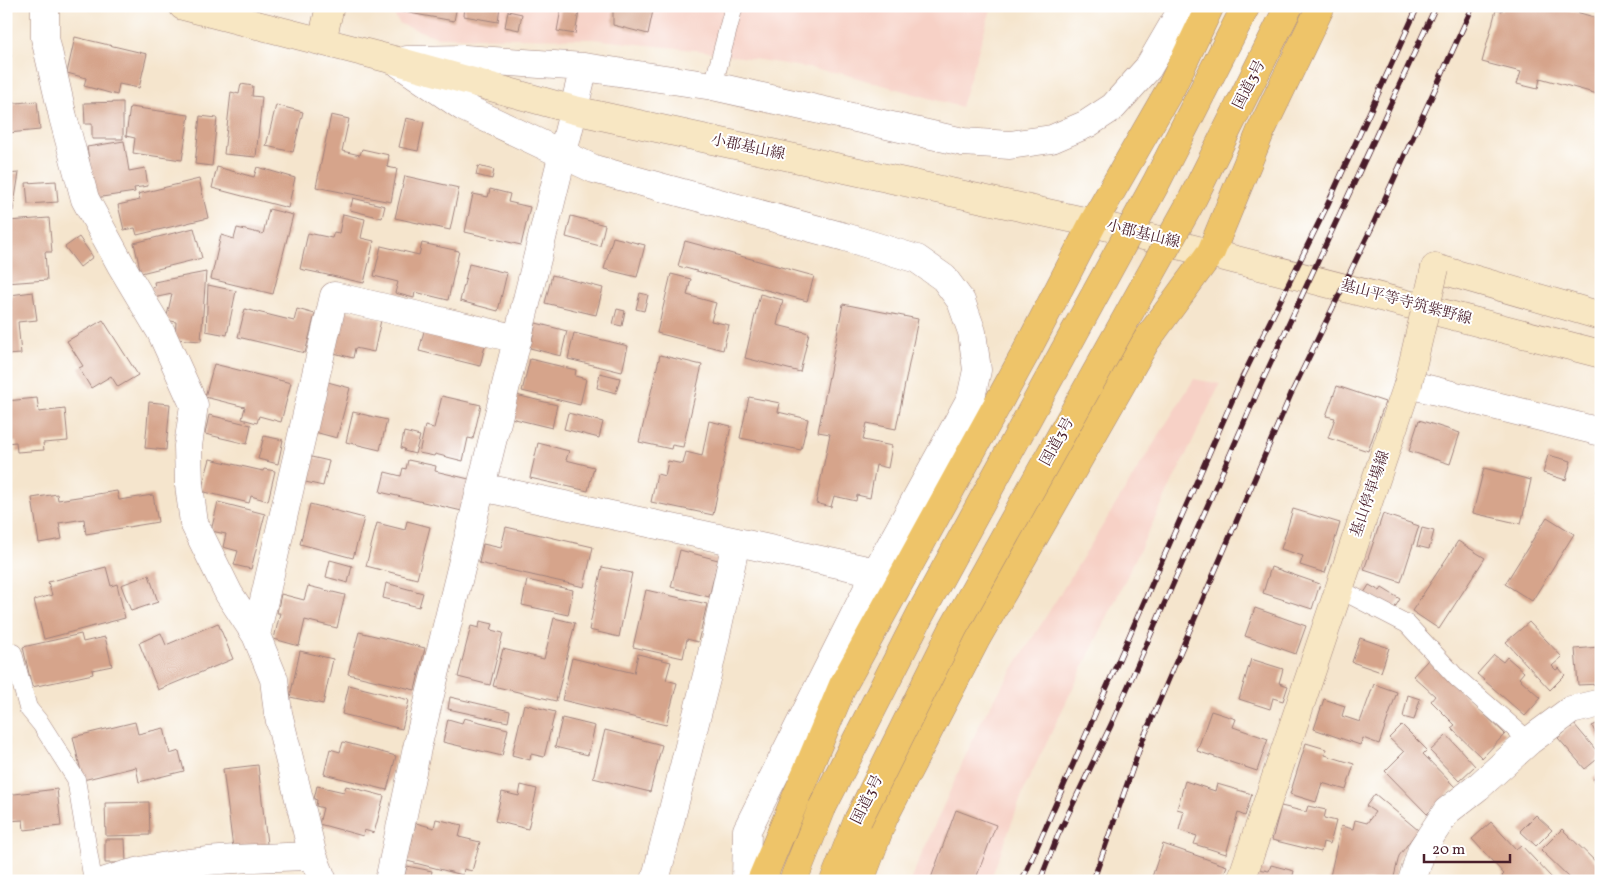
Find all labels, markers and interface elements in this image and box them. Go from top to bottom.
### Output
street label: 国道3号 [1229,57,1271,113]
street label: 小郡基山線 [709,130,787,166]
street label: 小郡基山線 [1104,216,1182,254]
street label: 基山平等寺筑紫野線 [1338,275,1474,331]
street label: 国道3号 [1036,414,1080,470]
street label: 基山停車場線 [1346,448,1396,540]
street label: 国道3号 [847,772,889,828]
scale bar [1424,832,1511,864]
text: 20 m [1432,840,1465,861]

